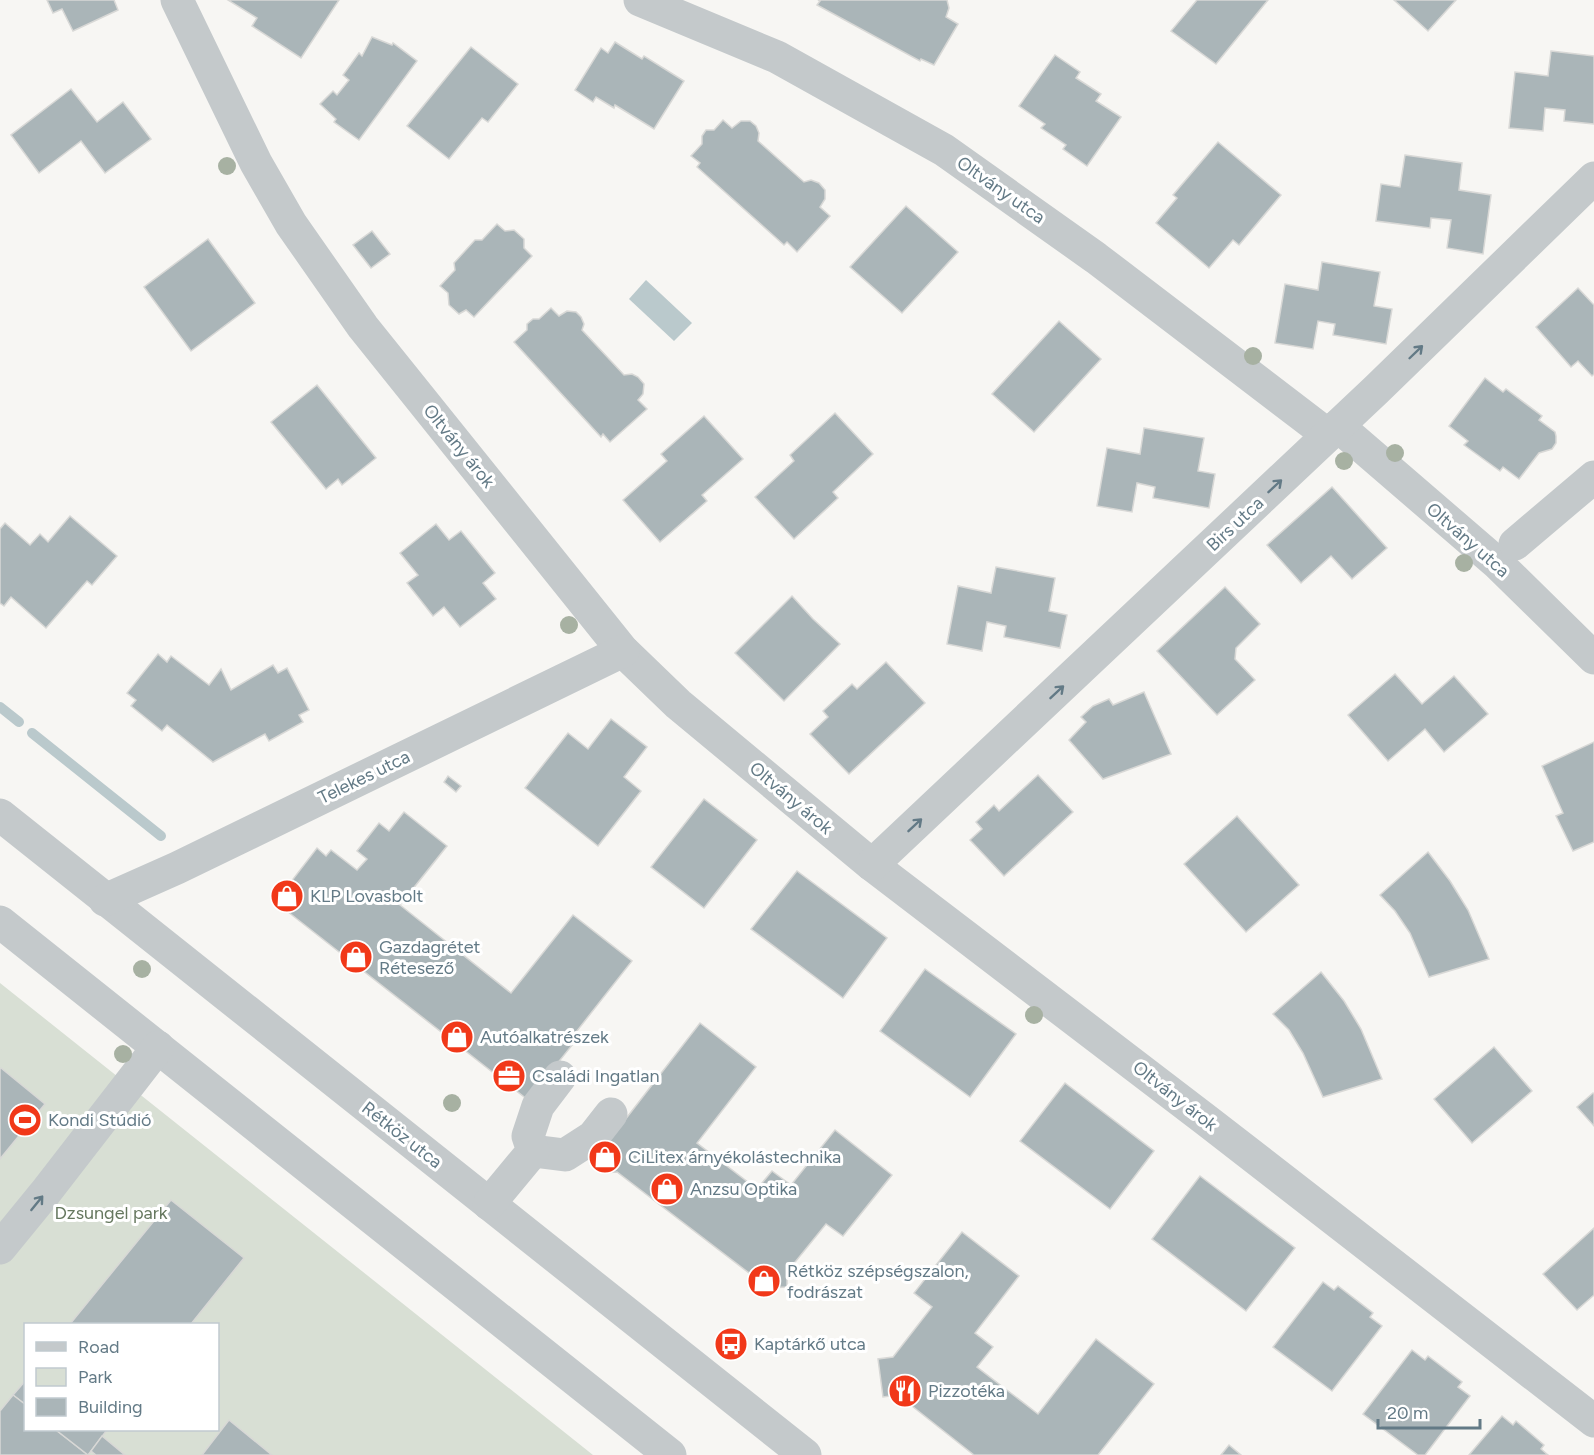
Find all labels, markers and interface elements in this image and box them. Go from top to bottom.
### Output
street label: Oltvány utca [953,152,1049,228]
one-way arrow [1409,344,1424,359]
street label: Oltvány árok [419,400,500,492]
one-way arrow [1267,479,1282,493]
street label: Birs utca [1202,492,1268,556]
street label: Oltvány utca [1422,498,1514,582]
one-way arrow [1049,685,1064,699]
street label: Telekes utca [315,745,413,809]
street label: Oltvány árok [745,757,837,839]
one-way arrow [907,818,922,833]
shop icon: KLP Lovasbolt [269,878,305,914]
place label: KLP Lovasbolt [310,885,423,907]
place label: Gazdagrétet Rétesező [379,936,481,979]
shop icon: Gazdagrétet Rétesező [338,939,374,975]
shop icon: Autóalkatrészek [439,1019,475,1055]
place label: Autóalkatrészek [480,1026,609,1048]
street label: Oltvány árok [1128,1056,1222,1136]
office icon: Családi Ingatlan [491,1058,527,1094]
place label: Családi Ingatlan [532,1065,660,1087]
street label: Rétköz utca [357,1097,447,1173]
sports icon: Kondi Stúdió [7,1102,43,1138]
place label: Kondi Stúdió [48,1109,152,1131]
shop icon: CiLitex árnyékolástechnika [587,1139,623,1175]
place label: CiLitex árnyékolástechnika [628,1146,841,1168]
shop icon: Anzsu Optika [649,1171,685,1207]
place label: Anzsu Optika [690,1178,797,1200]
one-way arrow [31,1195,44,1211]
park label: Dzsungel park [54,1202,168,1224]
place label: Rétköz szépségszalon, fodrászat [787,1260,969,1303]
shop icon: Rétköz szépségszalon, fodrászat [746,1263,782,1299]
legend [24,1323,219,1431]
bus stop icon: Kaptárkő utca [713,1326,749,1362]
place label: Kaptárkő utca [754,1333,866,1355]
text: Road [78,1336,119,1358]
text: Park [78,1366,113,1388]
restaurant icon: Pizzotéka [887,1373,923,1409]
place label: Pizzotéka [928,1380,1005,1402]
scale bar [1378,1392,1480,1430]
text: Building [78,1396,143,1418]
text: 20 m [1387,1402,1428,1424]

